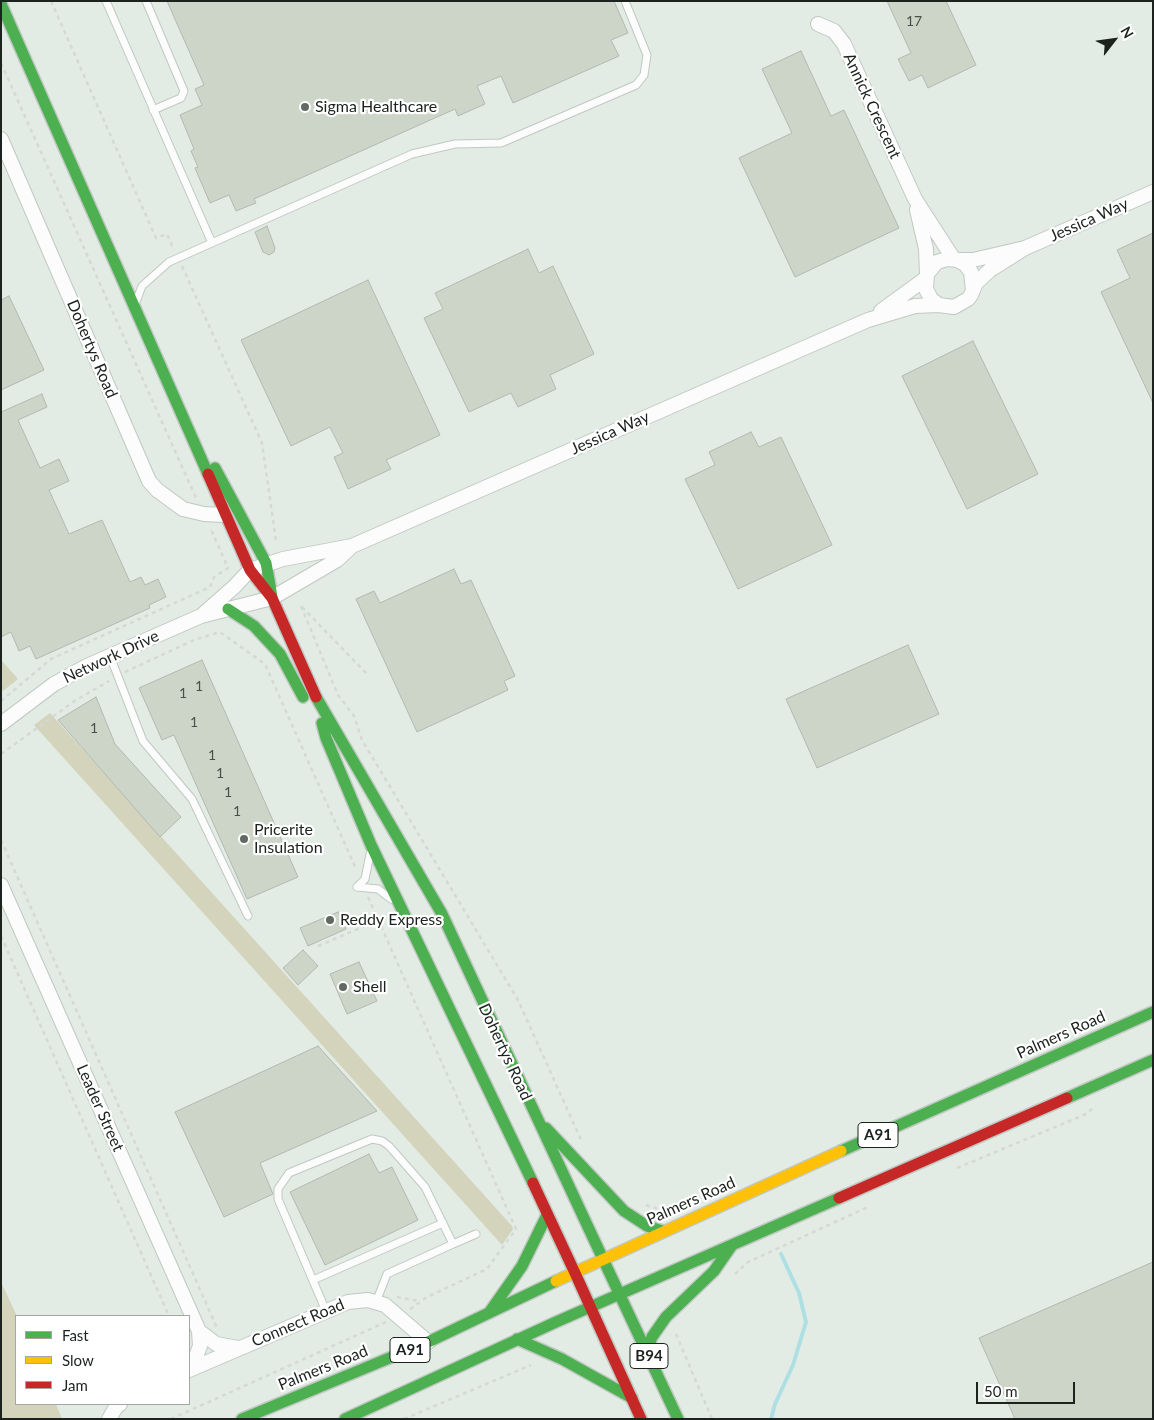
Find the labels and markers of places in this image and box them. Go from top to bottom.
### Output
place label: Sigma Healthcare [315,97,437,117]
marker: Sigma Healthcare [299,101,311,113]
place label: Pricerite Insulation [254,820,323,858]
marker: Pricerite Insulation [238,833,250,845]
place label: Reddy Express [340,910,442,930]
marker: Reddy Express [324,914,336,926]
place label: Shell [353,977,386,997]
marker: Shell [337,981,349,993]

